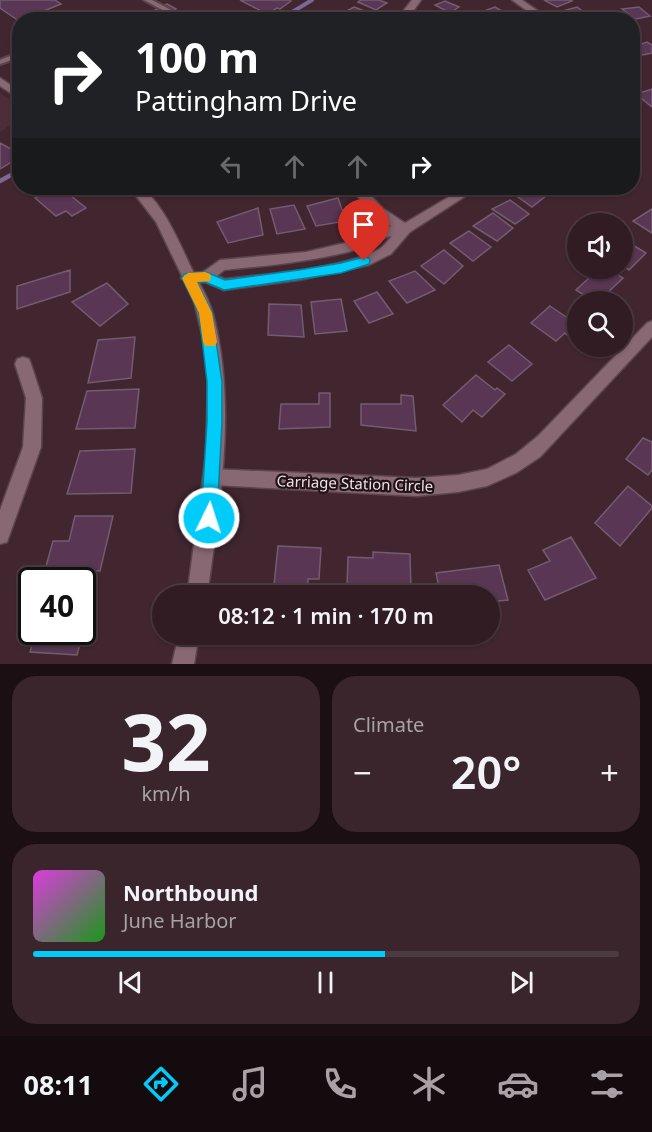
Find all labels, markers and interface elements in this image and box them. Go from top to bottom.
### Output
text: 100 m [135,28,259,85]
icon: right [36,36,114,114]
text: Pattingham Drive [135,82,357,119]
icon: left [215,150,248,183]
icon: ahead [278,150,311,183]
icon: ahead [341,150,374,183]
icon: right [404,150,437,183]
pin [338,199,389,261]
icon: arrive [347,208,380,241]
map controls [567,213,633,357]
button: sound [567,213,633,279]
button: search [567,291,633,357]
street label: Carriage Station Circle [276,470,434,496]
position arrow [177,486,241,550]
speed limit sign: 40 [18,567,96,645]
text: 08:12 · 1 min · 170 m [218,600,434,630]
text: 32 [121,688,211,794]
text: Climate [353,711,424,738]
text: 20° [451,741,521,802]
text: − [353,750,372,795]
text: + [600,750,619,795]
text: km/h [141,780,191,807]
text: Northbound [123,877,258,907]
text: June Harbor [123,907,237,934]
icon: previous [114,966,147,999]
icon: pause [309,966,342,999]
icon: next [505,966,538,999]
icon: directions [140,1063,182,1105]
icon: music [229,1063,271,1105]
icon: phone [319,1063,361,1105]
icon: climate [408,1063,450,1105]
icon: car [497,1063,539,1105]
icon: filters [586,1063,628,1105]
text: 08:11 [24,1066,93,1103]

